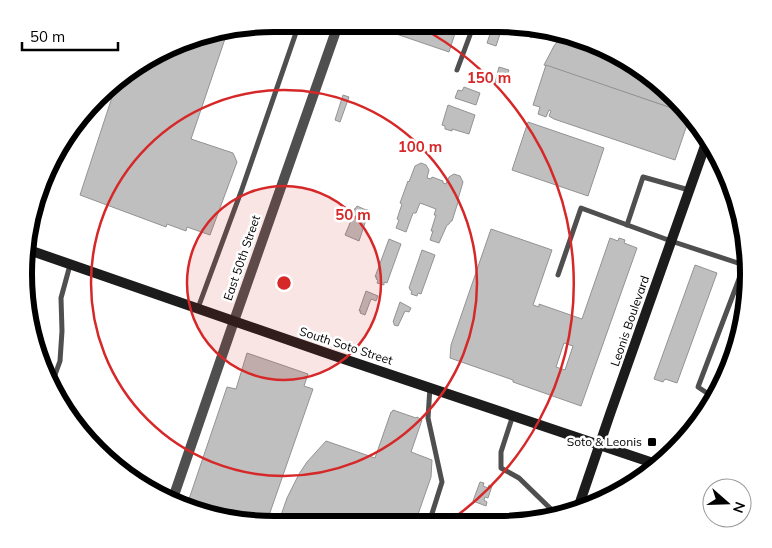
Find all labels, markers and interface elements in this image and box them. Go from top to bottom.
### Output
scale bar [22,20,119,52]
text: 50 m [30,27,65,46]
text: 150 m [467,68,511,87]
text: 100 m [398,137,442,156]
text: 50 m [335,205,371,224]
street label: East 50th Street [220,213,263,303]
street label: Leonis Boulevard [607,273,652,368]
centre of rings [275,274,293,292]
street label: South Soto Street [298,323,395,368]
place label: Soto & Leonis [567,434,642,449]
marker: Soto & Leonis [646,436,658,448]
north arrow [702,478,752,528]
text: N [729,499,749,515]

